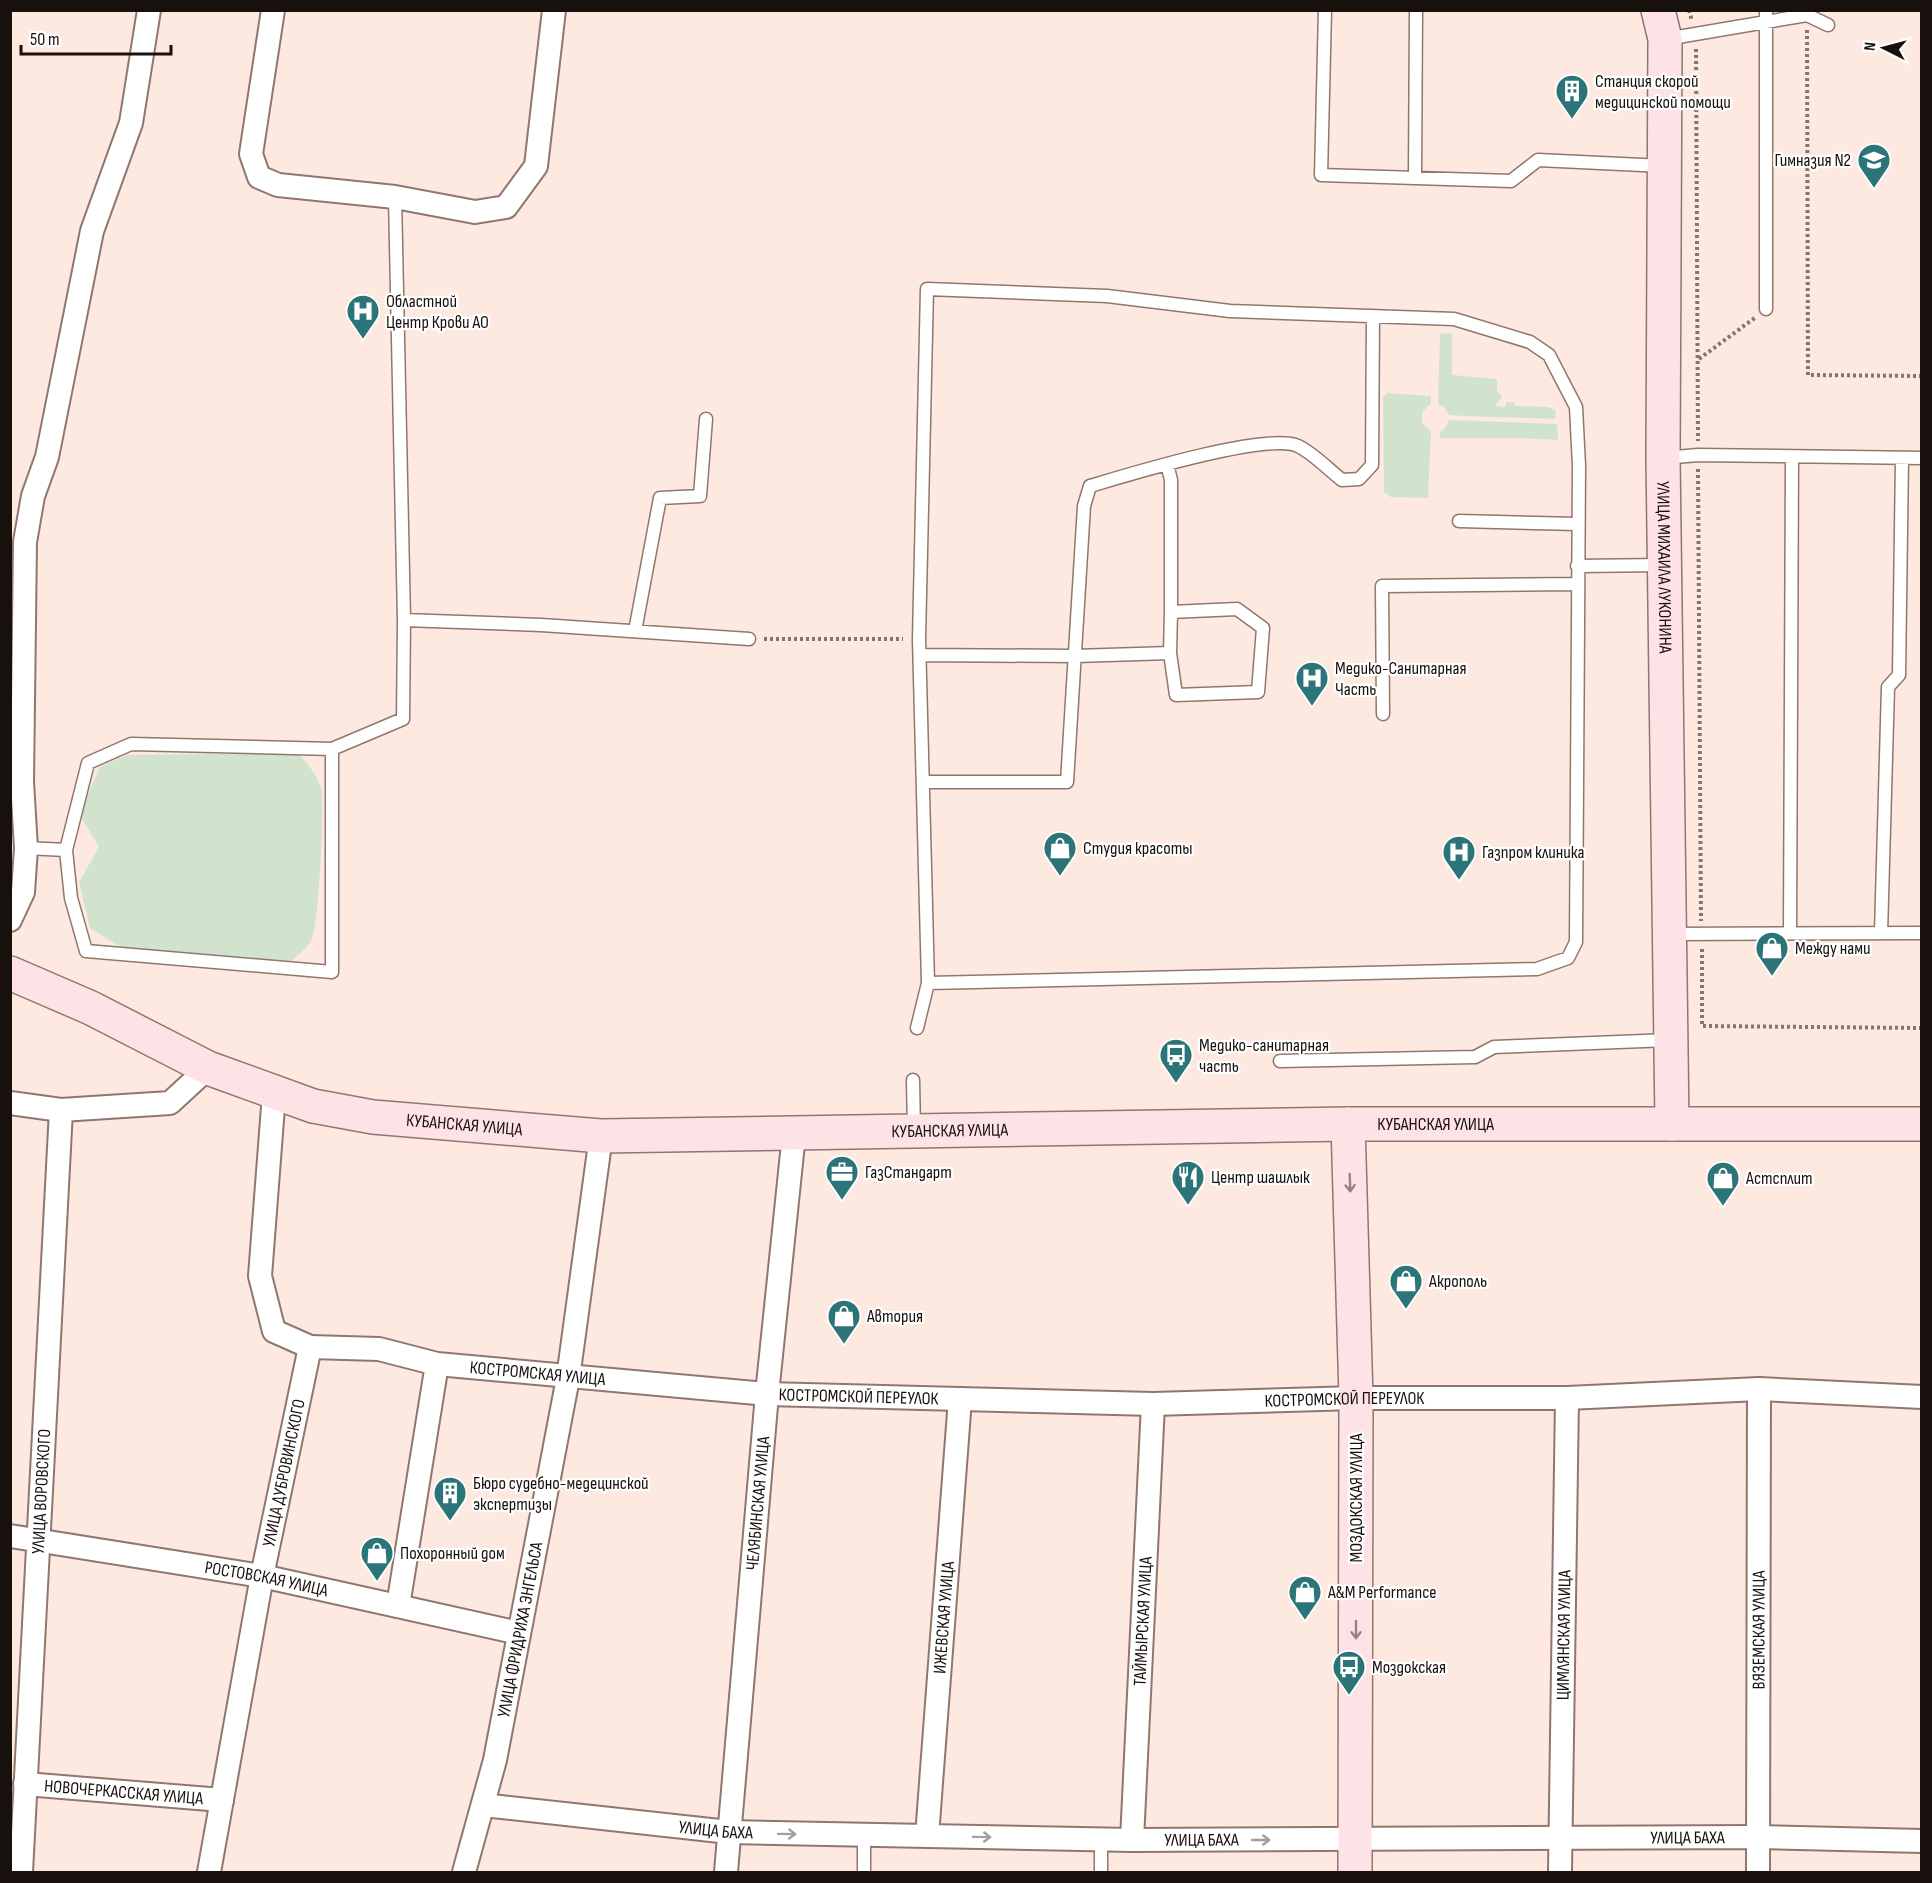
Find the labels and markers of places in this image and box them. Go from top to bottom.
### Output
place label: Станция скорой медицинской помощи [1595,71,1731,113]
building icon: Станция скорой медицинской помощи [1554,73,1590,120]
school or university icon: Гимназия N2 [1856,142,1892,189]
place label: Гимназия N2 [1774,150,1851,171]
place label: Областной Центр Крови АО [386,291,489,333]
hospital icon: Областной Центр Крови АО [345,293,381,340]
place label: Медико-Санитарная Часть [1335,658,1466,700]
hospital icon: Медико-Санитарная Часть [1294,660,1330,707]
shop icon: Студия красоты [1042,830,1078,877]
hospital icon: Газпром клиника [1441,834,1477,881]
place label: Студия красоты [1083,838,1193,859]
place label: Газпром клиника [1482,842,1584,863]
shop icon: Между нами [1754,930,1790,977]
place label: Между нами [1795,938,1871,959]
place label: Медико-санитарная часть [1199,1035,1329,1077]
bus stop icon: Медико-санитарная часть [1158,1037,1194,1084]
office icon: ГазСтандарт [824,1154,860,1201]
restaurant icon: Центр шашлык [1170,1159,1206,1206]
shop icon: Астсплит [1705,1160,1741,1207]
place label: ГазСтандарт [865,1162,952,1183]
place label: Центр шашлык [1211,1167,1310,1188]
place label: Астсплит [1745,1168,1813,1189]
shop icon: Акрополь [1388,1263,1424,1310]
place label: Акрополь [1428,1271,1487,1292]
shop icon: Автория [826,1298,862,1345]
place label: Автория [866,1306,923,1327]
place label: Бюро судебно-медецинской экспертизы [473,1473,649,1515]
building icon: Бюро судебно-медецинской экспертизы [432,1475,468,1522]
shop icon: Похоронный дом [359,1535,395,1582]
place label: Похоронный дом [400,1543,505,1564]
shop icon: A&M Performance [1287,1574,1323,1621]
place label: A&M Performance [1327,1582,1437,1603]
bus stop icon: Моздокская [1331,1649,1367,1696]
place label: Моздокская [1372,1657,1446,1678]

